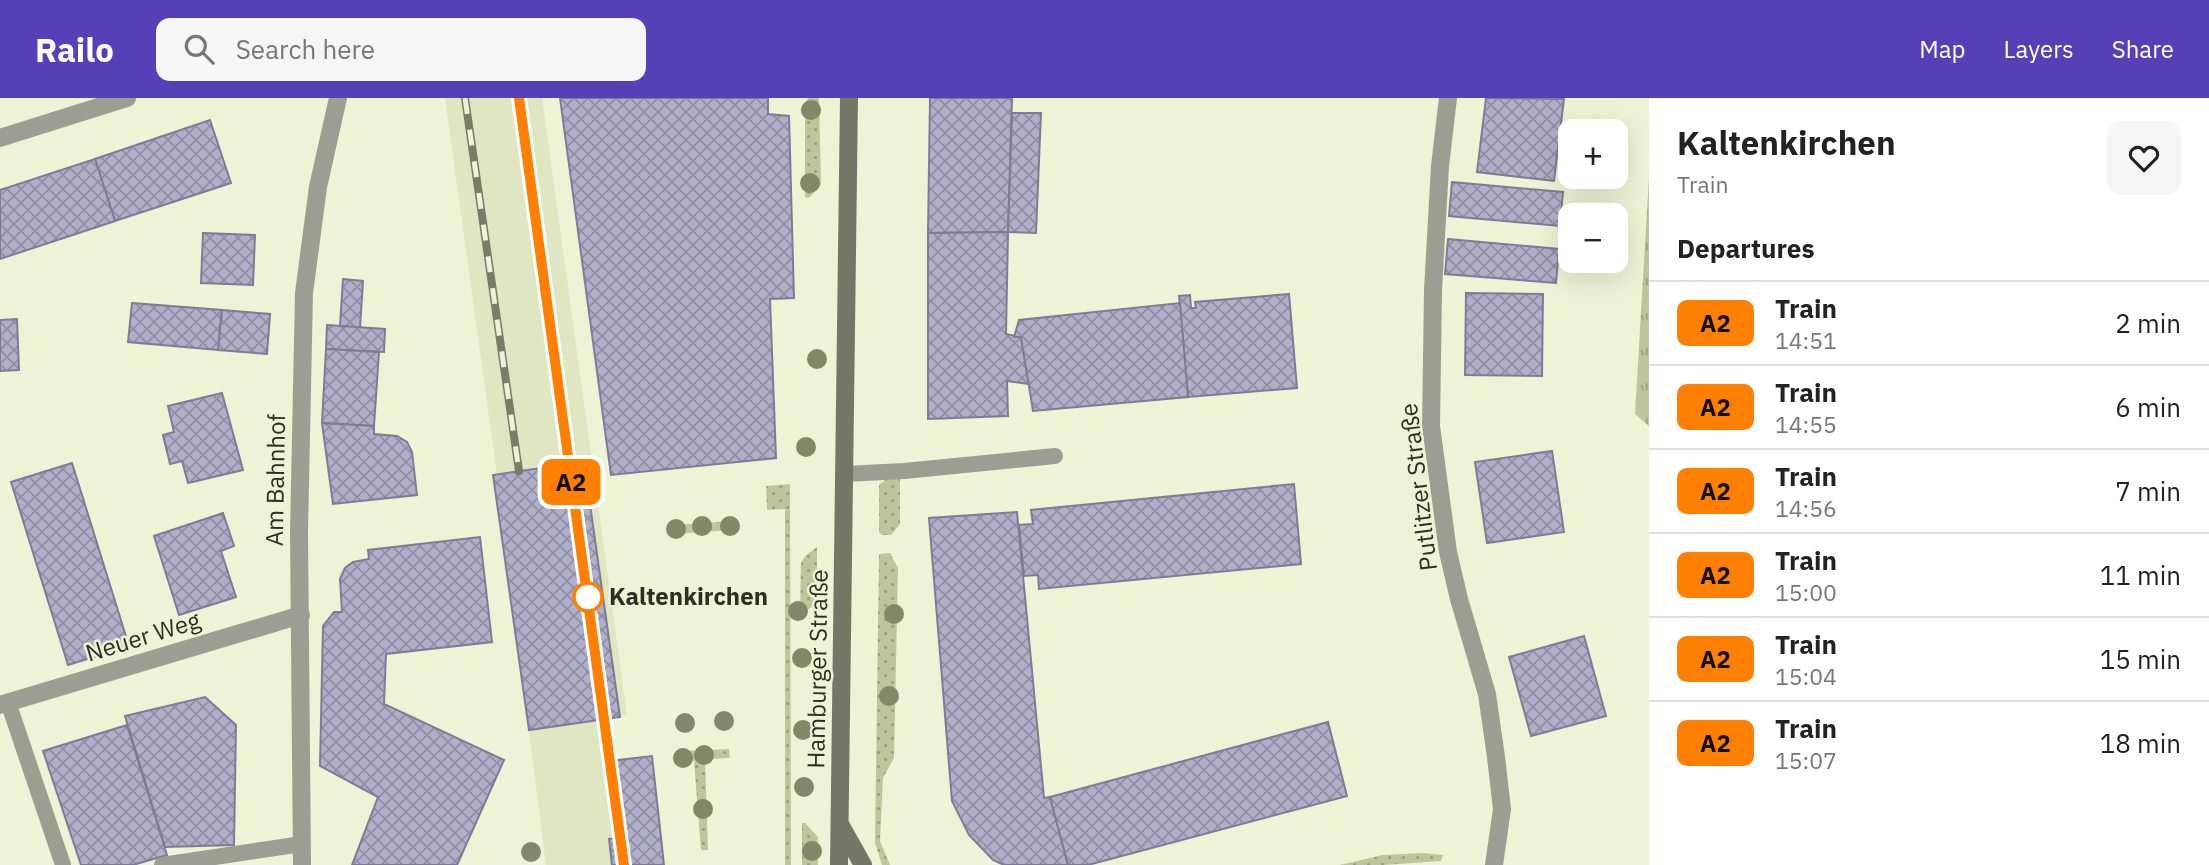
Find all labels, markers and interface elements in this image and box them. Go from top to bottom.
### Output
search box [156,18,646,81]
text: Railo [35,28,114,71]
icon: search [180,30,218,68]
text: Search here [236,32,375,66]
text: Map [1919,33,1966,65]
text: Layers [2004,33,2074,65]
text: Share [2112,33,2174,65]
map controls [1558,119,1628,273]
button: + [1558,119,1628,189]
text: Kaltenkirchen [1677,121,1896,164]
button: heart [2107,121,2181,195]
text: Train [1677,169,1729,199]
button: − [1558,203,1628,273]
text: Departures [1677,231,1815,265]
text: Train [1775,291,1837,325]
text: 2 min [2115,306,2181,340]
text: A2 [1700,307,1731,339]
text: 14:51 [1775,325,1837,355]
text: Train [1775,375,1837,409]
text: 6 min [2115,390,2181,424]
text: A2 [1700,391,1731,423]
street label: Putlitzer Straße [1392,402,1444,573]
text: 14:55 [1775,409,1837,439]
street label: Am Bahnhof [258,413,292,546]
line badge: A2 [540,459,602,505]
text: Train [1775,459,1837,493]
text: A2 [556,466,586,498]
text: 7 min [2115,474,2181,508]
text: A2 [1700,475,1731,507]
text: 14:56 [1775,493,1837,523]
text: Train [1775,543,1837,577]
text: 11 min [2100,558,2181,592]
text: A2 [1700,559,1731,591]
street label: Hamburger Straße [799,569,835,769]
text: 15:00 [1775,577,1837,607]
place label: Kaltenkirchen [609,580,768,612]
marker: Kaltenkirchen [573,582,603,612]
street label: Neuer Weg [81,603,204,669]
text: Train [1775,627,1837,661]
text: 15 min [2100,642,2181,676]
text: A2 [1700,643,1731,675]
text: 15:04 [1775,661,1837,691]
text: Train [1775,711,1837,745]
text: 18 min [2100,726,2181,760]
text: A2 [1700,727,1731,759]
text: 15:07 [1775,745,1837,775]

